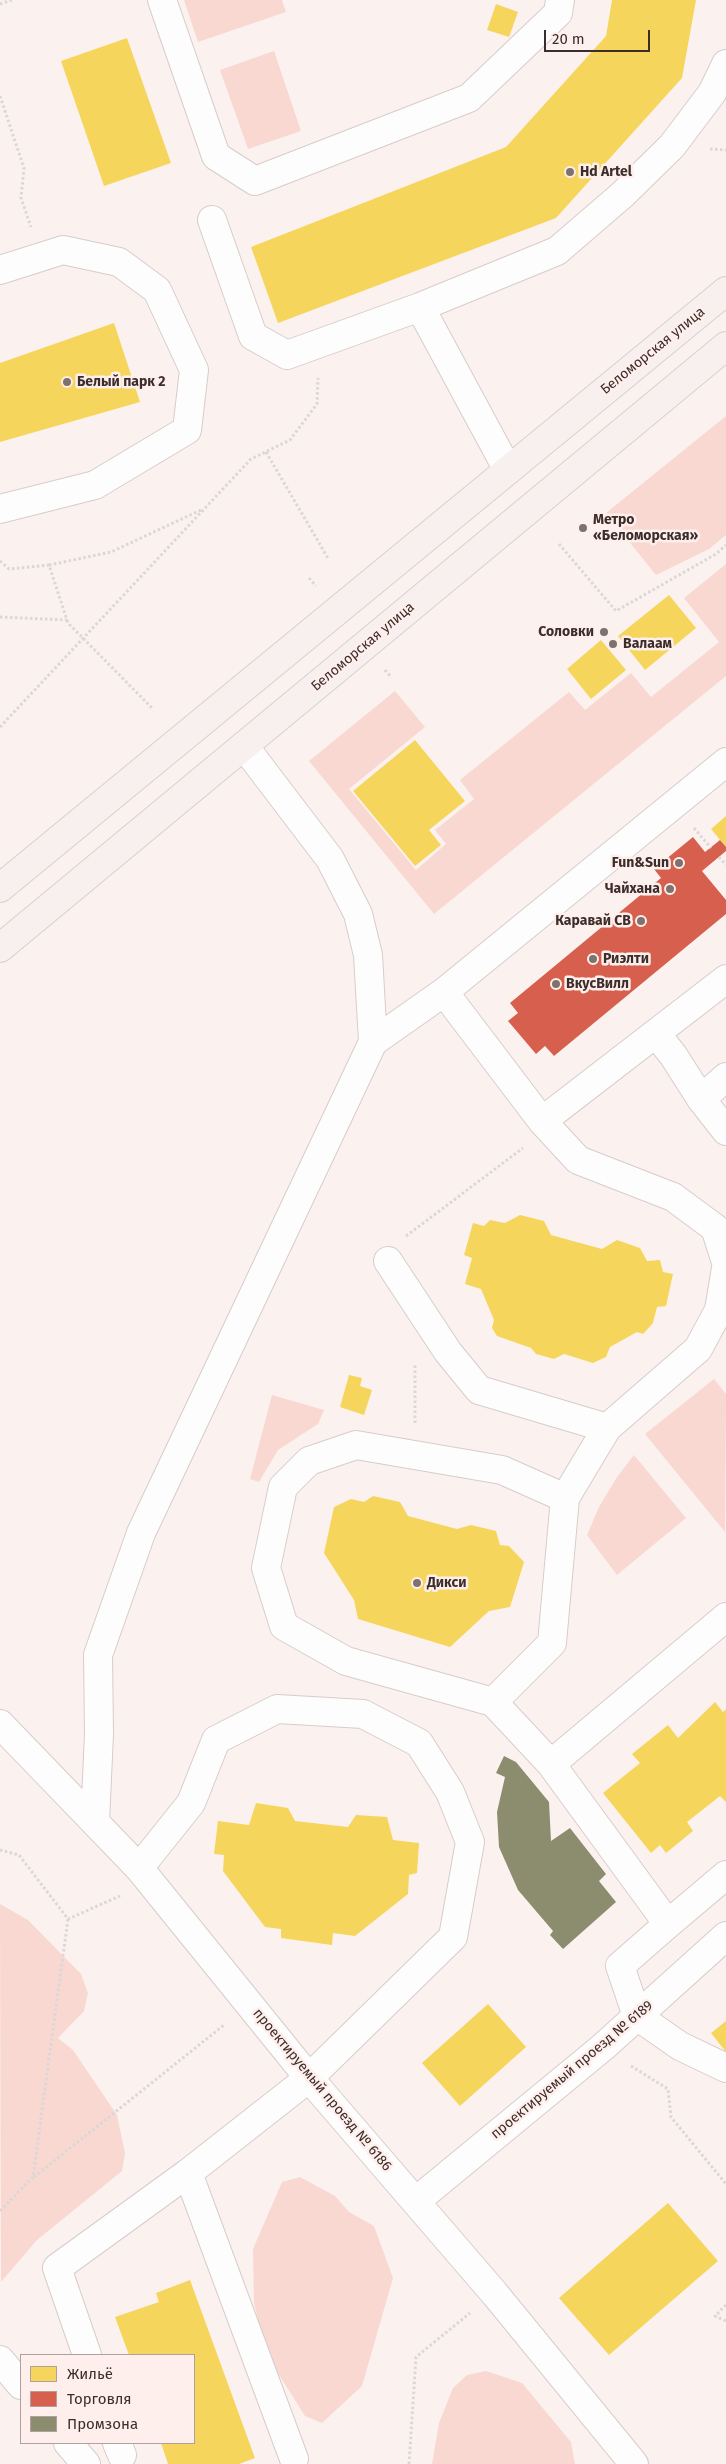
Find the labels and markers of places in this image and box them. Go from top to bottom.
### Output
place label: Hd Artel [580,164,632,180]
marker: Hd Artel [564,166,576,178]
place label: Белый парк 2 [77,374,166,390]
marker: Белый парк 2 [61,376,73,388]
place label: Метро «Беломорская» [593,512,698,544]
marker: Метро «Беломорская» [577,522,589,534]
place label: Соловки [538,624,594,640]
marker: Соловки [598,626,610,638]
place label: Валаам [623,636,672,652]
marker: Валаам [607,638,619,650]
place label: Fun&Sun [612,855,669,871]
marker: Fun&Sun [673,857,685,869]
place label: Чайхана [605,881,660,897]
marker: Чайхана [664,883,676,895]
place label: Каравай СВ [555,913,631,929]
marker: Каравай СВ [635,915,647,927]
place label: Риэлти [603,951,649,967]
marker: Риэлти [587,953,599,965]
place label: ВкусВилл [566,976,629,992]
marker: ВкусВилл [550,978,562,990]
place label: Дикси [427,1575,467,1591]
marker: Дикси [411,1577,423,1589]

